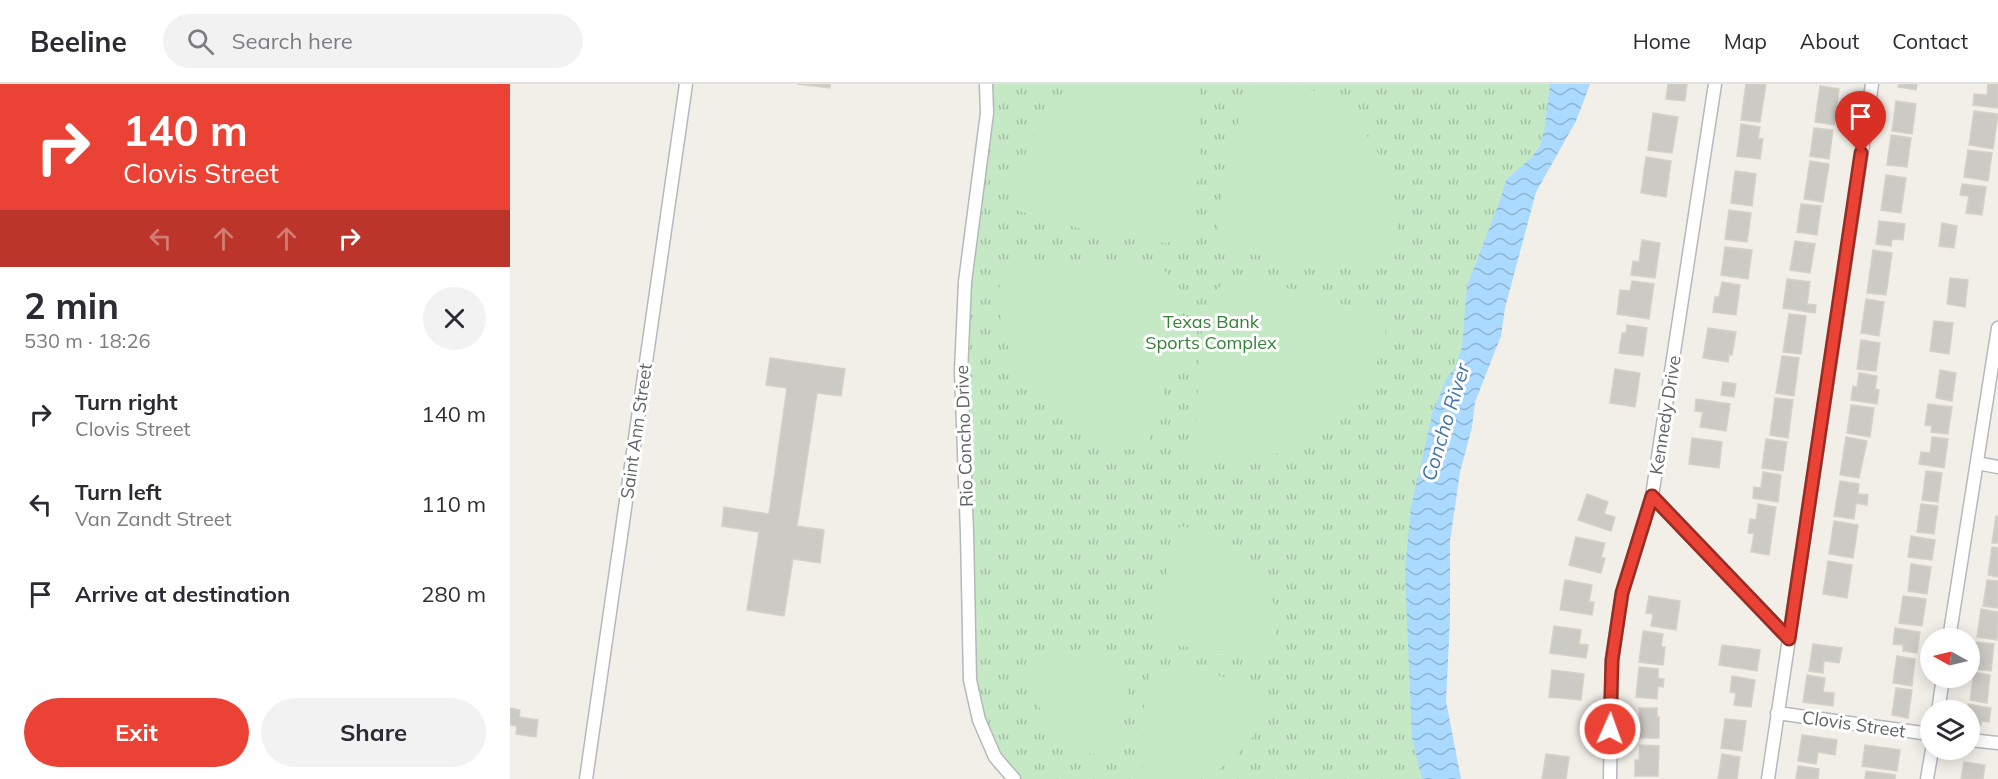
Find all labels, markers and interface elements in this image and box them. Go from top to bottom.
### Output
search box [163,14,583,68]
text: Beeline [30,24,127,59]
icon: search [184,25,217,58]
text: Search here [232,27,353,55]
text: Home [1633,28,1691,54]
text: Map [1724,28,1767,54]
text: About [1800,28,1859,54]
text: Contact [1892,28,1968,54]
pin [1835,91,1886,153]
icon: arrive [1844,100,1877,133]
text: 140 m [123,104,248,157]
icon: right [24,108,102,186]
text: Clovis Street [123,156,279,190]
icon: left [144,222,177,255]
icon: ahead [207,222,240,255]
icon: ahead [270,222,303,255]
icon: right [333,222,366,255]
text: 2 min [24,283,119,328]
button: close [423,287,486,350]
park label: Texas Bank Sports Complex [1145,310,1277,354]
text: 530 m · 18:26 [24,328,150,353]
street label: Kennedy Drive [1644,354,1686,476]
water label: Concho River [1415,359,1475,484]
street label: Saint Ann Street [615,362,657,500]
street label: Rio Concho Drive [950,365,978,507]
text: Turn right [75,388,178,416]
icon: right [24,398,57,431]
text: 140 m [421,400,486,428]
text: Clovis Street [75,416,191,441]
text: Turn left [75,478,162,506]
icon: left [24,488,57,521]
text: 110 m [421,490,486,518]
text: Van Zandt Street [75,506,232,531]
icon: arrive [24,578,57,611]
text: Arrive at destination [75,580,290,608]
text: 280 m [421,580,486,608]
north arrow [1920,628,1980,688]
map controls [1920,628,1980,760]
position arrow [1578,697,1642,761]
button: Exit [24,698,249,767]
button: Share [261,698,486,767]
button: layers [1920,700,1980,760]
street label: Clovis Street [1801,705,1907,743]

